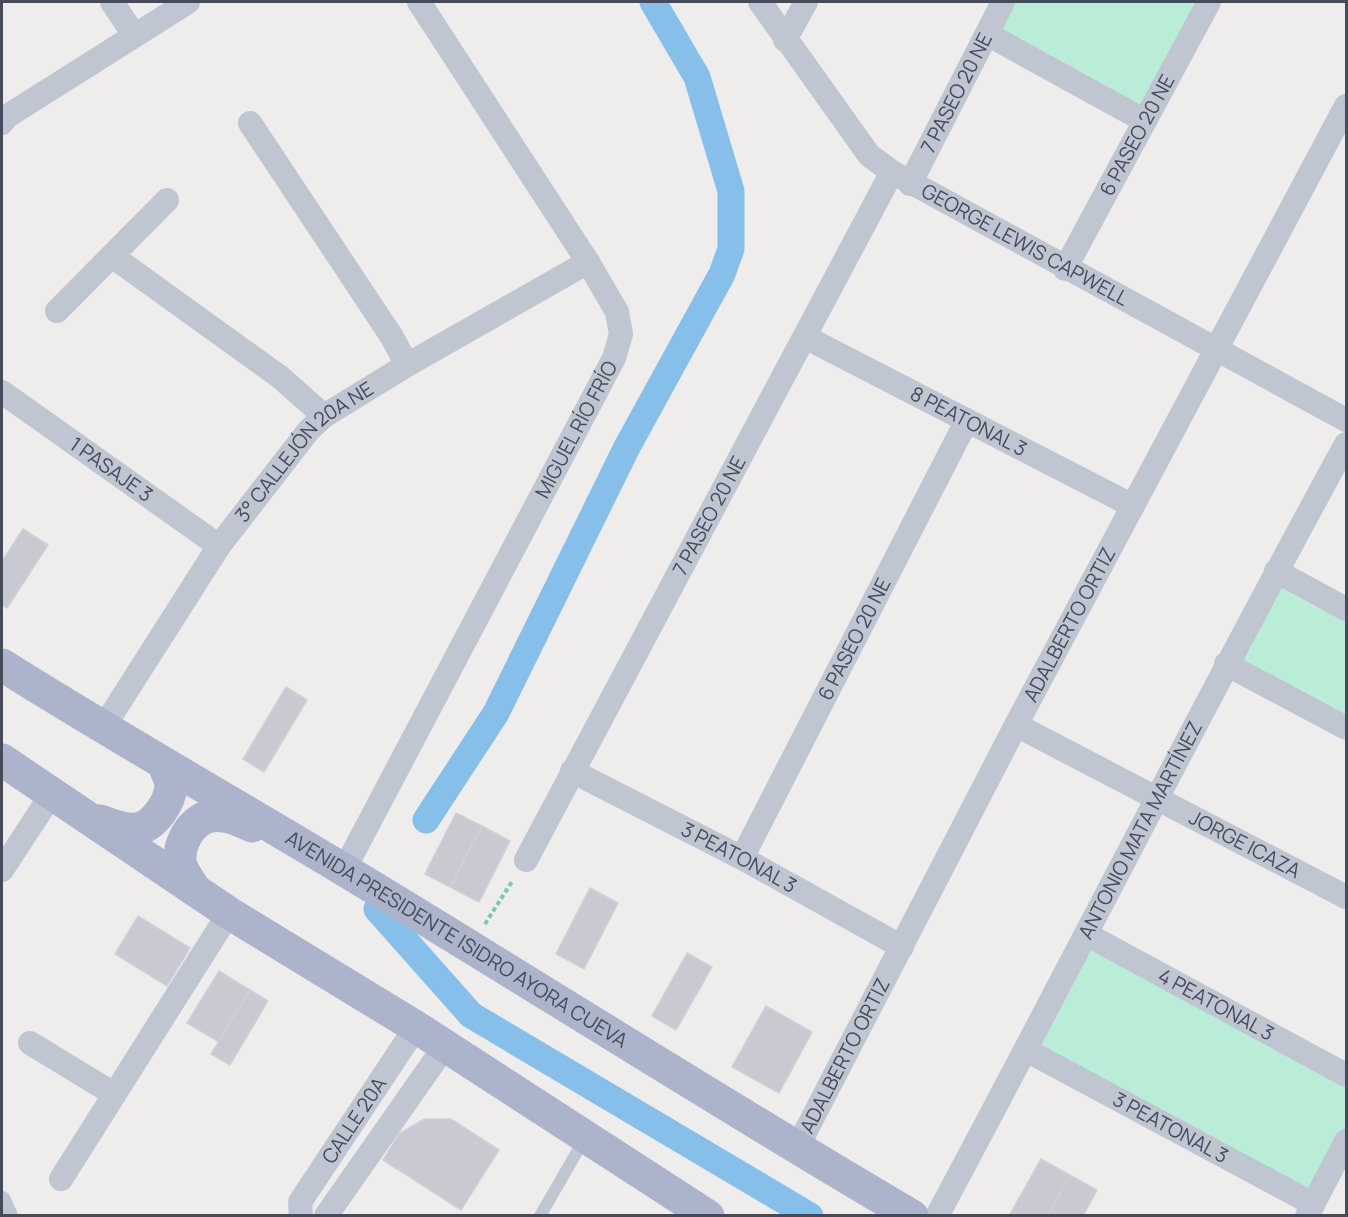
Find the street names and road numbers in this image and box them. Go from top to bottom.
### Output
street label: 7 PASEO 20 NE [914,28,998,158]
street label: 6 PASEO 20 NE [1093,70,1180,200]
street label: GEORGE LEWIS CAPWELL [917,177,1134,312]
street label: MIGUEL RÍO FRÍO [528,356,623,503]
street label: 3° CALLEJÓN 20A NE [228,375,378,528]
street label: 8 PEATONAL 3 [906,380,1032,462]
street label: 1 PASAJE 3 [65,430,159,508]
street label: 7 PASEO 20 NE [666,451,752,580]
street label: ADALBERTO ORTIZ [1017,543,1121,706]
street label: 6 PASEO 20 NE [811,573,897,705]
street label: ANTONIO MATA MARTÍNEZ [1072,716,1208,944]
street label: JORGE ICAZA [1185,804,1306,884]
street label: 3 PEATONAL 3 [677,815,802,899]
street label: AVENIDA PRESIDENTE ISIDRO AYORA CUEVA [281,824,633,1054]
street label: 4 PEATONAL 3 [1154,962,1279,1046]
street label: ADALBERTO ORTIZ [793,973,896,1138]
street label: CALLE 20A [315,1071,392,1169]
street label: 3 PEATONAL 3 [1108,1085,1233,1169]

